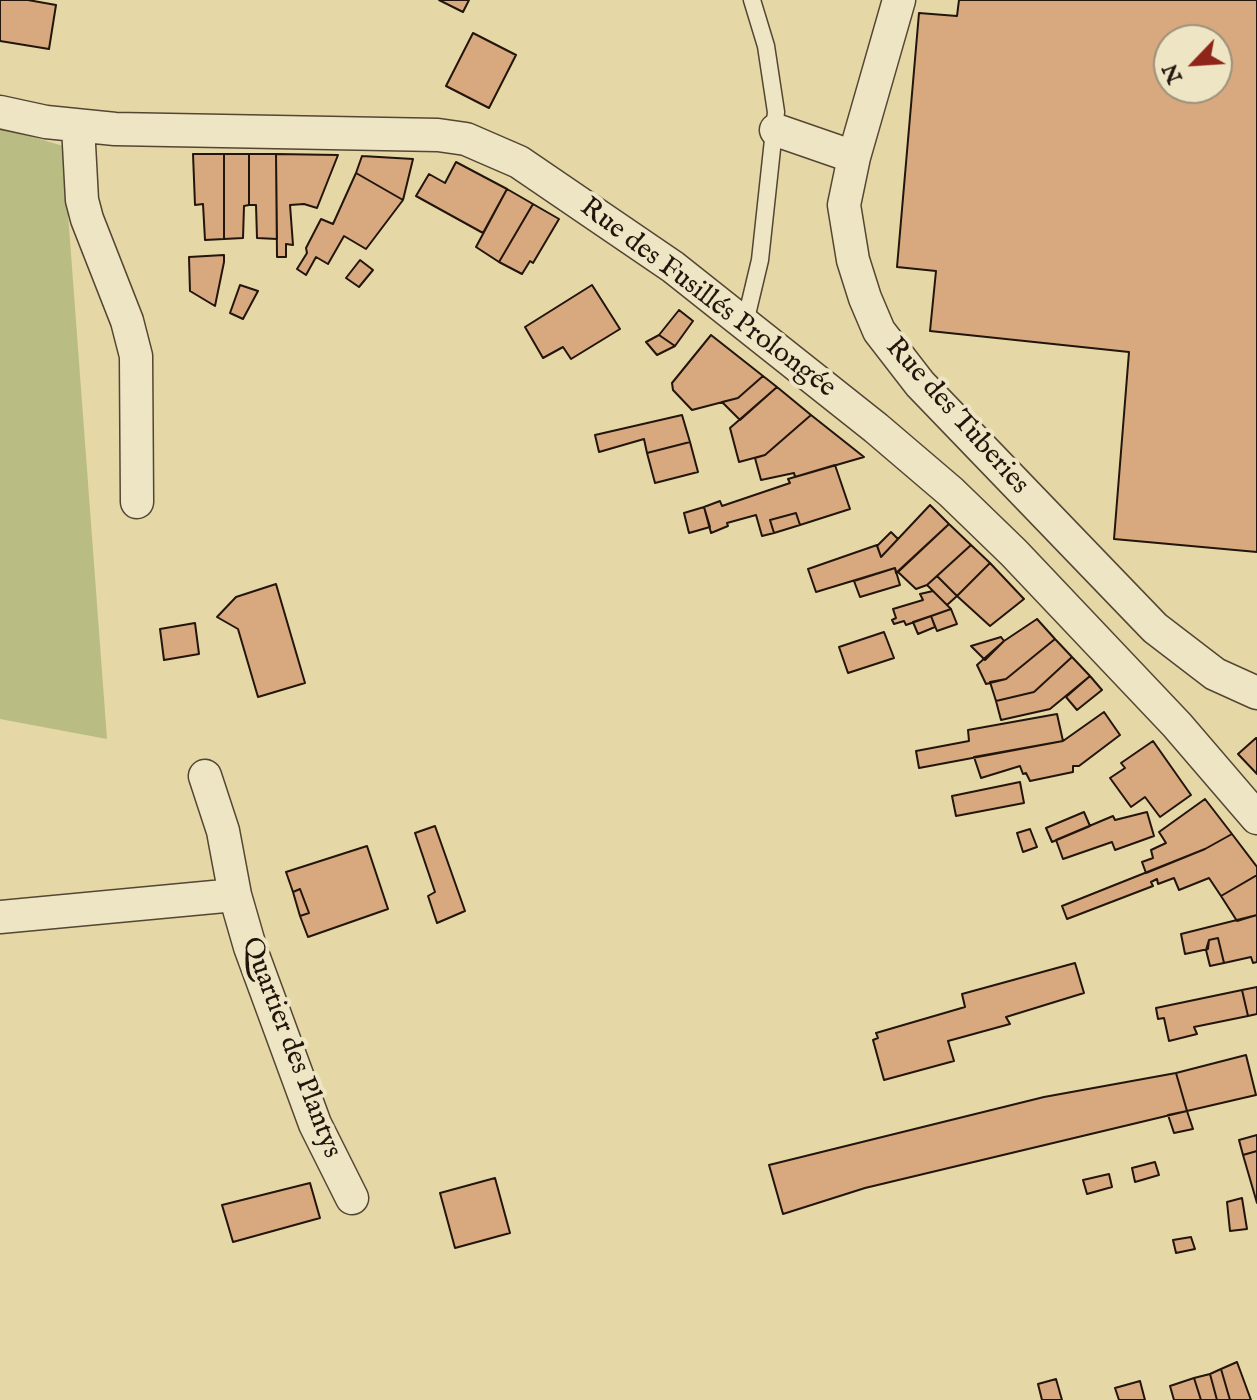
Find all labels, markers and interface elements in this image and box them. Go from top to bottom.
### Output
north arrow [1153,24,1233,104]
text: N [1156,59,1190,88]
street label: Rue des Fusillés Prolongée [572,192,842,406]
street label: Rue des Tuberies [877,332,1035,502]
street label: Quartier des Plantys [232,933,348,1163]

